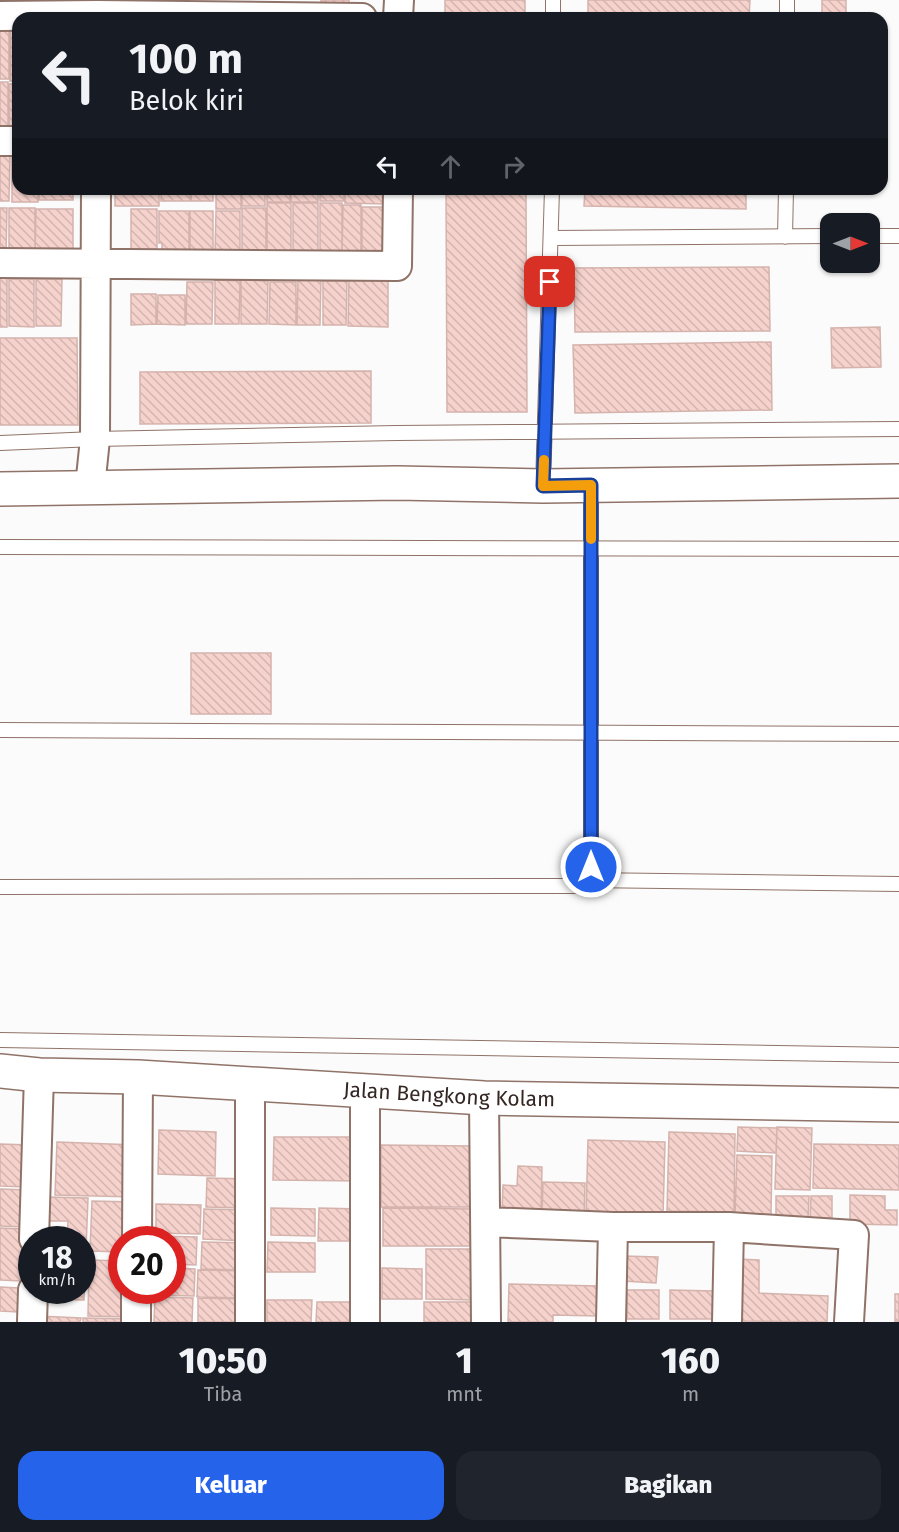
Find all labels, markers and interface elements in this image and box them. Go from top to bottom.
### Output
text: 100 m [129,34,243,84]
icon: left [30,36,108,114]
text: Belok kiri [129,85,244,117]
icon: left [371,150,404,183]
icon: ahead [434,150,467,183]
icon: right [497,150,530,183]
north arrow [820,213,880,273]
map controls [820,213,880,273]
pin [524,256,575,307]
icon: arrive [533,265,566,298]
position arrow [559,835,623,899]
street label: Jalan Bengkong Kolam [343,1076,555,1112]
speed limit sign: 20 [108,1226,186,1304]
text: 18 [41,1240,73,1276]
text: km/h [38,1271,76,1289]
text: 10:50 [179,1339,267,1383]
text: 1 [456,1339,473,1383]
text: 160 [661,1339,720,1383]
text: Tiba [204,1382,242,1406]
text: mnt [446,1382,482,1406]
text: m [682,1382,699,1406]
button: Keluar [18,1451,444,1520]
button: Bagikan [456,1451,881,1520]

